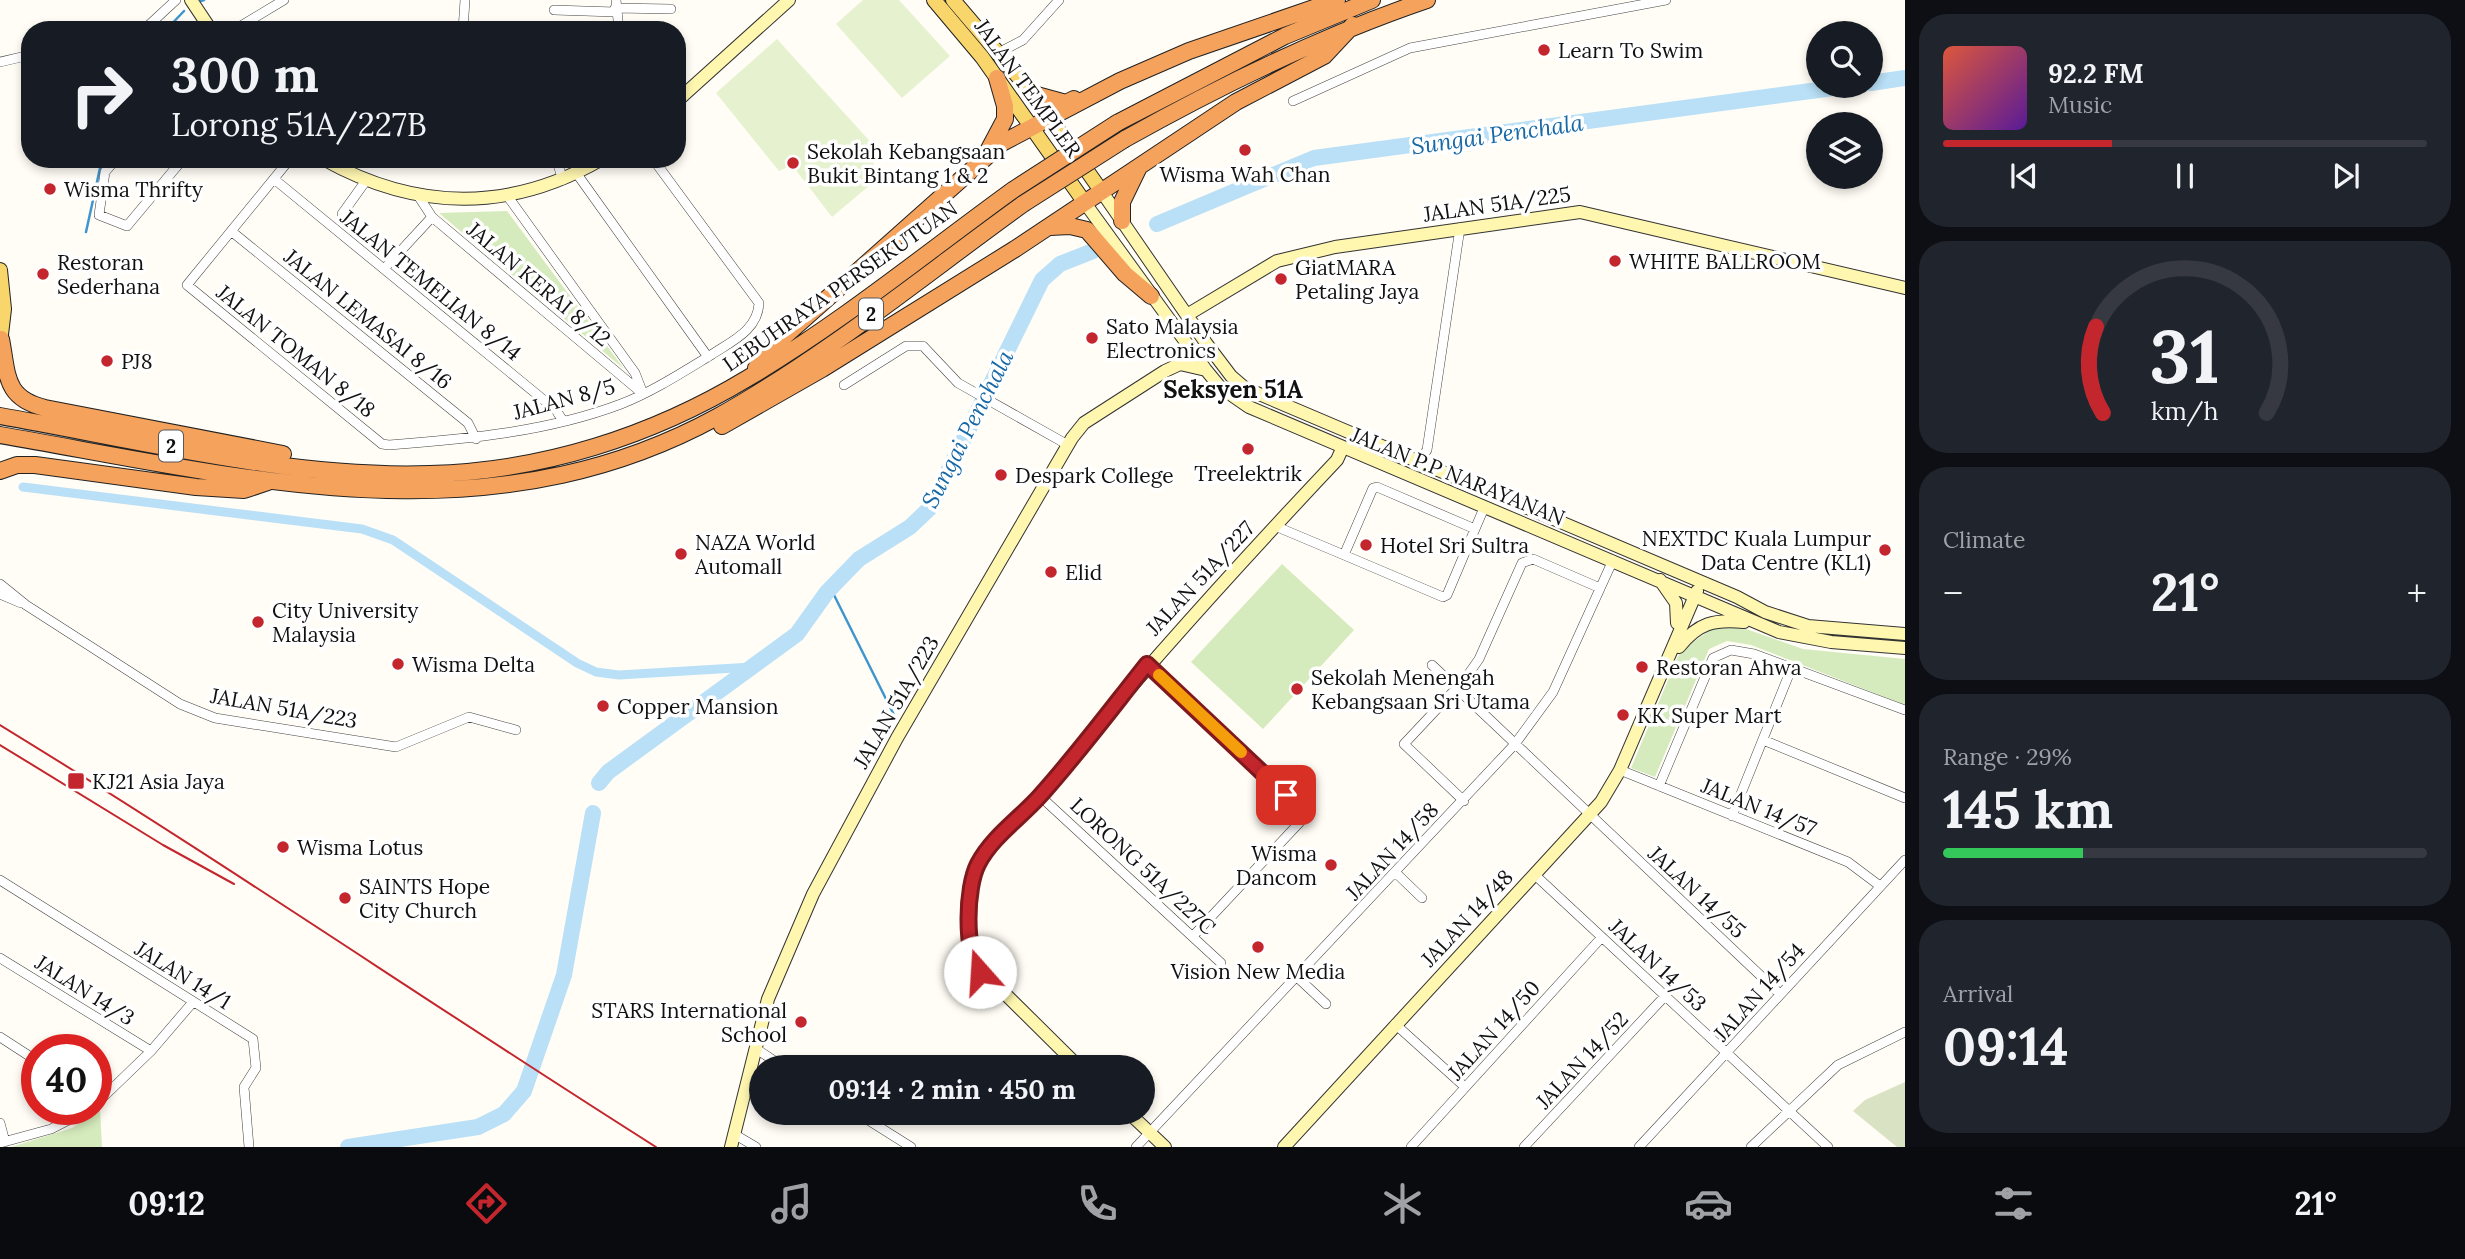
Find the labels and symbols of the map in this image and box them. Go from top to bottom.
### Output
street label: JALAN TEMPLER [968,13,1088,163]
place label: Learn To Swim [1558,37,1703,64]
marker: Learn To Swim [1536,42,1552,58]
water label: Sungai Penchala [1409,108,1585,160]
place label: Sekolah Kebangsaan Bukit Bintang 1 & 2 [807,138,1006,189]
marker: Wisma Wah Chan [1237,142,1253,158]
marker: Sekolah Kebangsaan Bukit Bintang 1 & 2 [785,155,801,171]
place label: Wisma Wah Chan [1159,161,1331,188]
place label: Wisma Thrifty [64,176,203,203]
street label: JALAN 51A/225 [1421,180,1572,228]
marker: Wisma Thrifty [42,181,58,197]
street label: LEBUHRAYA PERSEKUTUAN [718,195,962,377]
street label: JALAN TEMELIAN 8/14 [334,203,527,366]
street label: JALAN KERAI 8/12 [461,215,616,352]
street label: JALAN LEMASAI 8/16 [278,242,457,395]
place label: WHITE BALLROOM [1629,248,1821,275]
place label: Restoran Sederhana [57,249,160,300]
marker: WHITE BALLROOM [1607,253,1623,269]
place label: GiatMARA Petaling Jaya [1295,254,1419,305]
marker: Restoran Sederhana [35,266,51,282]
marker: GiatMARA Petaling Jaya [1273,271,1289,287]
street label: JALAN TOMAN 8/18 [210,278,381,423]
road number: 2 [859,298,883,330]
place label: Sato Malaysia Electronics [1106,313,1239,364]
marker: Sato Malaysia Electronics [1084,330,1100,346]
water label: Sungai Penchala [915,345,1019,513]
place label: PJ8 [121,348,152,375]
marker: PJ8 [99,353,115,369]
street label: JALAN 8/5 [509,372,618,426]
district label: Seksyen 51A [1163,374,1303,405]
street label: JALAN P.P NARAYANAN [1346,420,1569,531]
road number: 2 [159,430,183,462]
marker: Treelektrik [1240,441,1256,457]
place label: Treelektrik [1194,460,1302,487]
place label: Despark College [1015,462,1174,489]
marker: Despark College [993,467,1009,483]
street label: JALAN 51A/227 [1139,515,1260,642]
place label: NEXTDC Kuala Lumpur Data Centre (KL1) [1642,525,1871,576]
place label: NAZA World Automall [694,529,815,580]
place label: Hotel Sri Sultra [1380,532,1529,559]
marker: Hotel Sri Sultra [1358,537,1374,553]
marker: NEXTDC Kuala Lumpur Data Centre (KL1) [1877,542,1893,558]
marker: NAZA World Automall [673,546,689,562]
place label: Elid [1065,559,1102,586]
marker: Elid [1043,564,1059,580]
place label: City University Malaysia [272,597,418,648]
marker: City University Malaysia [250,614,266,630]
street label: JALAN 51A/223 [847,631,945,774]
place label: Wisma Delta [412,651,535,678]
place label: Restoran Ahwa [1656,654,1802,681]
marker: Wisma Delta [390,656,406,672]
marker: Restoran Ahwa [1634,659,1650,675]
place label: Sekolah Menengah Kebangsaan Sri Utama [1311,664,1530,715]
marker: Sekolah Menengah Kebangsaan Sri Utama [1289,681,1305,697]
street label: JALAN 51A/223 [208,682,359,734]
place label: Copper Mansion [617,693,779,720]
marker: Copper Mansion [595,698,611,714]
place label: KK Super Mart [1637,702,1782,729]
marker: KK Super Mart [1615,707,1631,723]
pin [1256,765,1316,825]
place label: KJ21 Asia Jaya [92,768,225,795]
marker: KJ21 Asia Jaya [66,771,86,791]
street label: JALAN 14/57 [1697,771,1821,842]
street label: LORONG 51A/227C [1065,792,1222,941]
street label: JALAN 14/58 [1339,797,1444,906]
place label: Wisma Lotus [297,834,423,861]
marker: Wisma Lotus [275,839,291,855]
street label: JALAN 14/55 [1642,839,1751,944]
place label: Wisma Dancom [1236,840,1317,891]
marker: Wisma Dancom [1323,857,1339,873]
street label: JALAN 14/48 [1415,864,1519,973]
place label: SAINTS Hope City Church [359,873,490,924]
marker: SAINTS Hope City Church [337,890,353,906]
street label: JALAN 14/53 [1603,912,1712,1017]
street label: JALAN 14/1 [129,934,236,1015]
position arrow [943,935,1017,1009]
street label: JALAN 14/54 [1707,937,1810,1048]
marker: Vision New Media [1250,939,1266,955]
street label: JALAN 14/3 [29,948,140,1031]
place label: Vision New Media [1170,958,1345,985]
street label: JALAN 14/50 [1441,975,1546,1086]
place label: STARS International School [591,997,787,1048]
street label: JALAN 14/52 [1529,1006,1634,1115]
marker: STARS International School [793,1014,809,1030]
speed limit sign: 40 [21,1034,112,1125]

